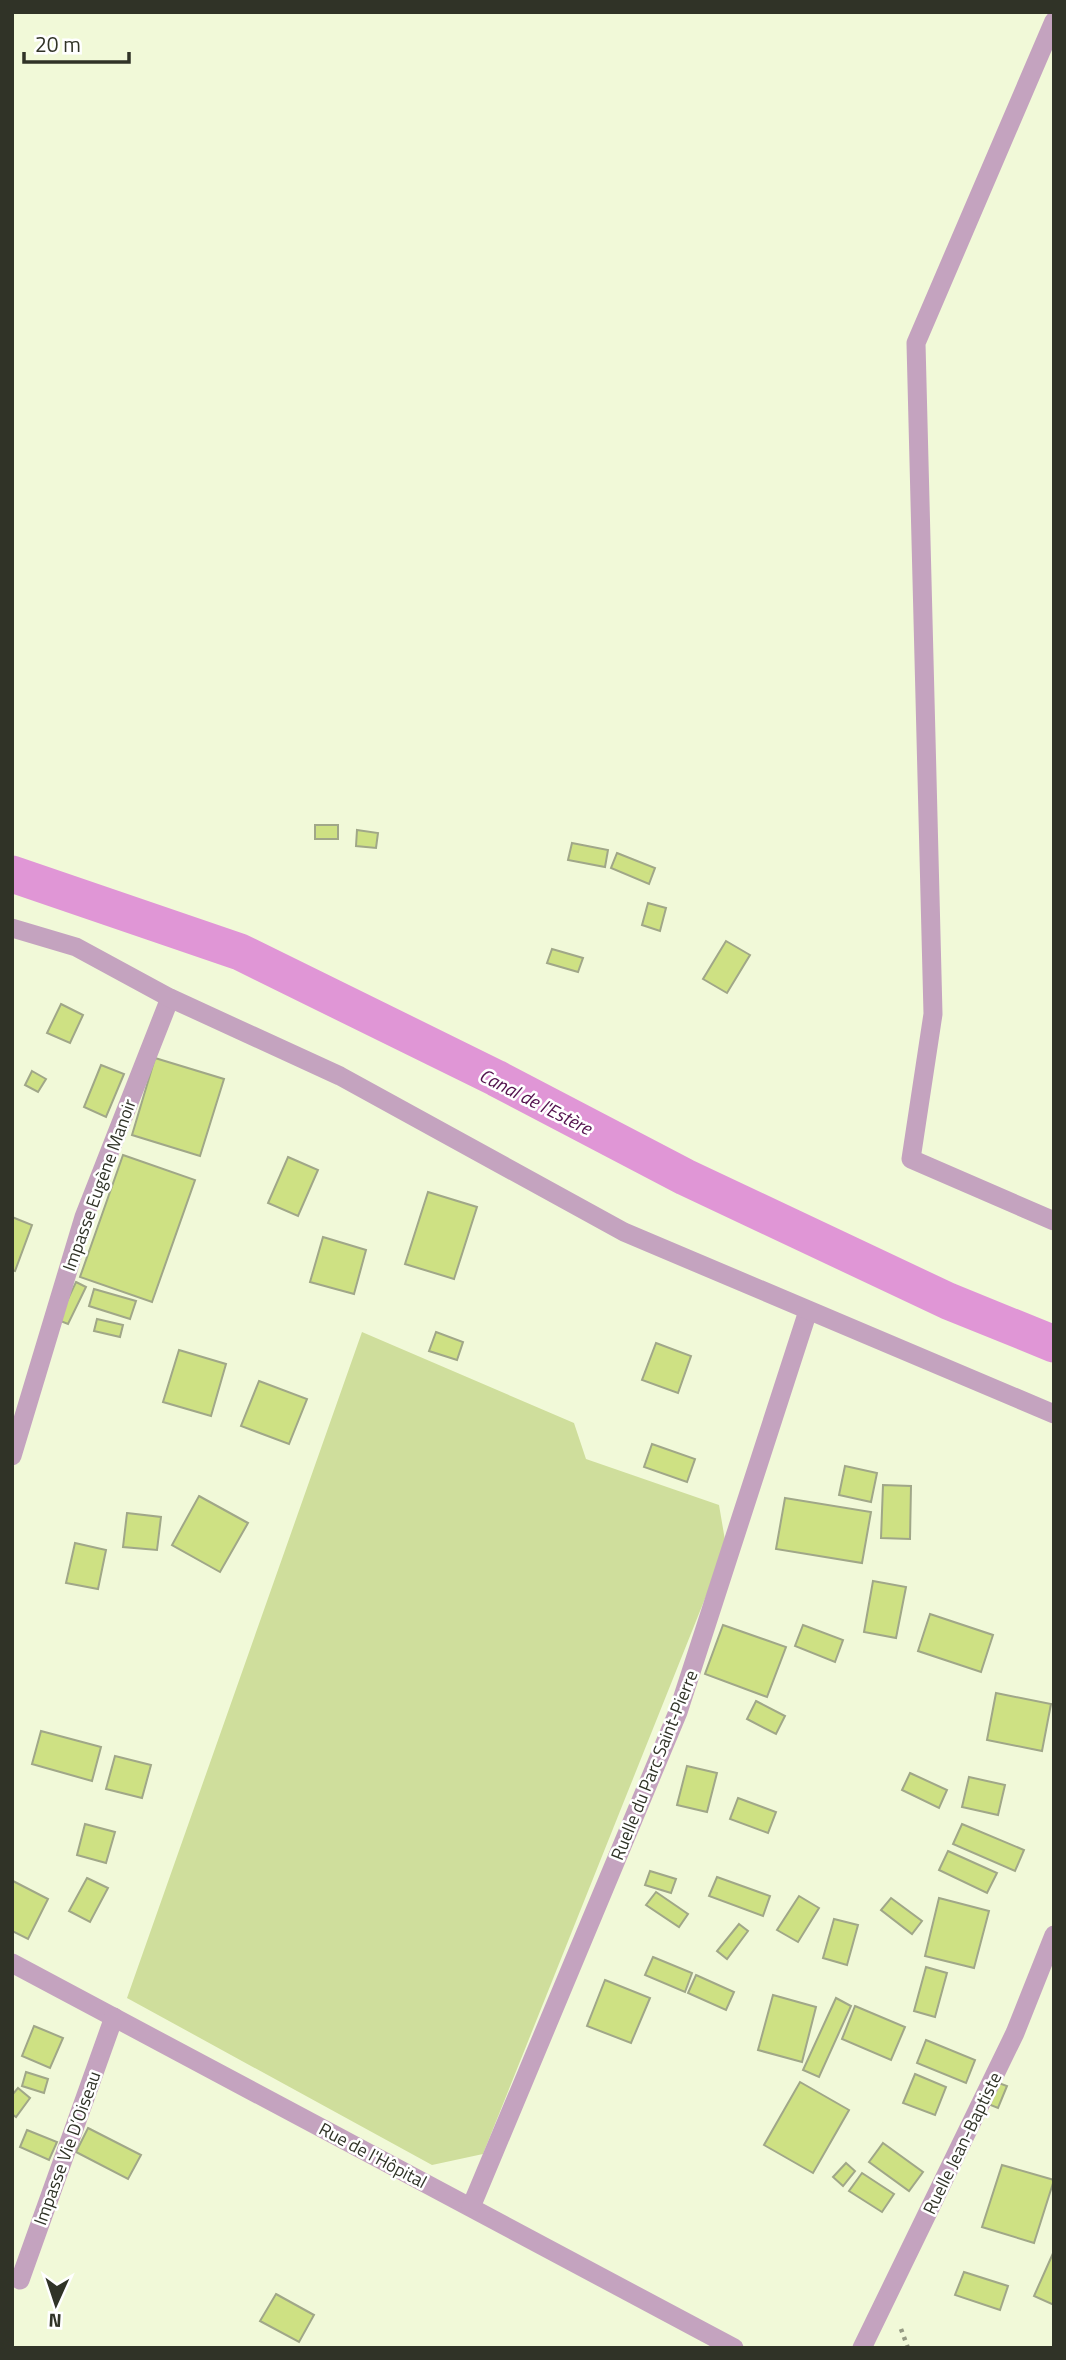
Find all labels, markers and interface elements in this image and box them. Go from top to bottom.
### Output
scale bar [24,21,130,65]
text: 20 m [35,28,81,60]
water label: Canal de l'Estère [475,1060,598,1142]
street label: Impasse Eugène Manoir [55,1095,143,1275]
street label: Ruelle du Parc Saint-Pierre [604,1666,704,1864]
street label: Impasse Vie D’Oiseau [27,2067,107,2229]
street label: Ruelle Jean-Baptiste [916,2067,1008,2219]
street label: Rue de l'Hôpital [314,2115,432,2195]
north arrow [21,2269,91,2339]
text: N [48,2307,62,2336]

